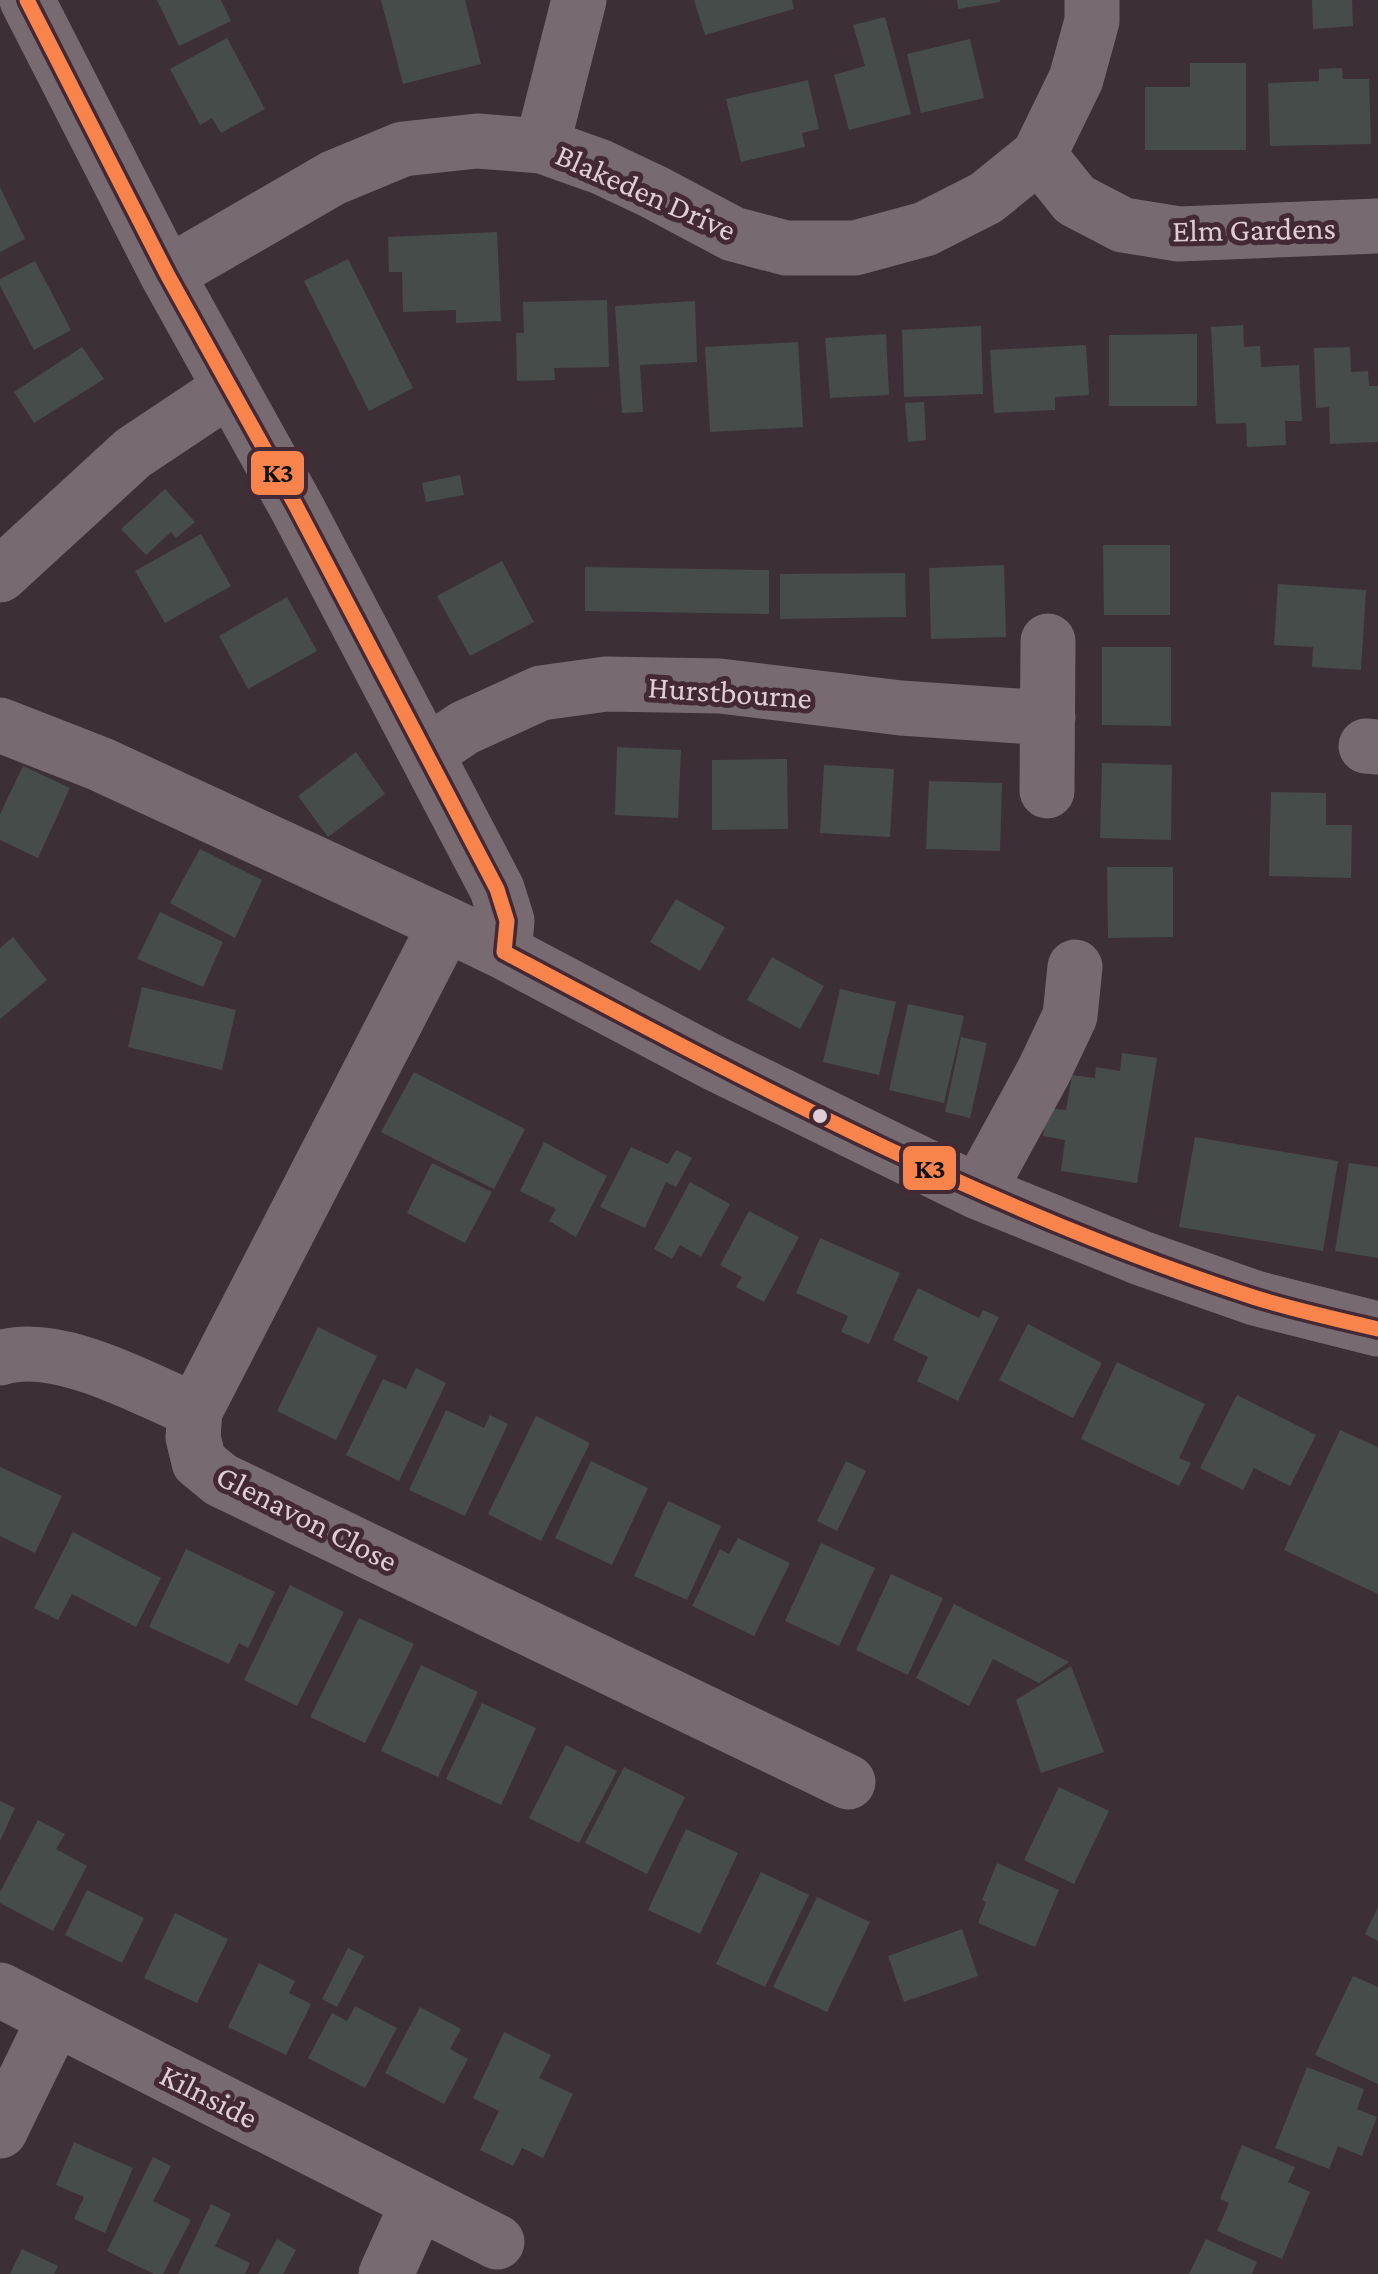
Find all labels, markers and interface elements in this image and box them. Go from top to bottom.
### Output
street label: Blakeden Drive [550,136,742,248]
street label: Elm Gardens [1172,210,1336,248]
line badge: K3 [249,449,306,497]
text: K3 [262,457,294,488]
street label: Hurstbourne [647,668,813,716]
unlabelled marker [810,1106,830,1126]
line badge: K3 [901,1144,958,1192]
text: K3 [914,1153,946,1184]
street label: Glenavon Close [211,1457,403,1579]
street label: Kilnside [154,2056,264,2136]

